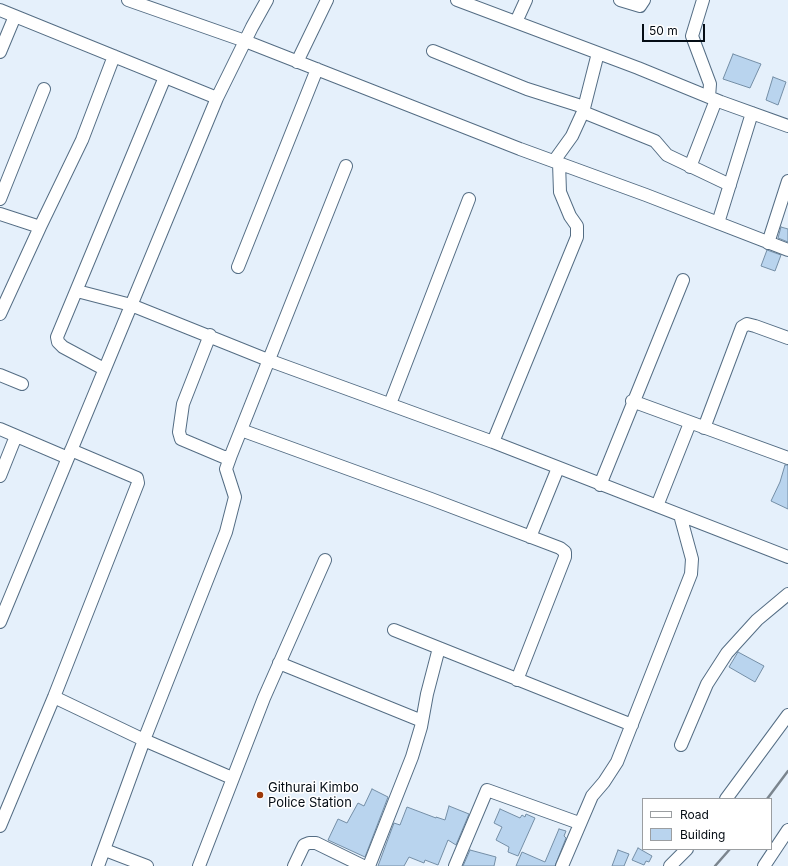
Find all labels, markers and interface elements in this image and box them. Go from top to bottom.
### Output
scale bar [644,16,707,42]
text: 50 m [649,23,678,38]
place label: Githurai Kimbo Police Station [268,780,359,811]
marker: Githurai Kimbo Police Station [255,790,265,800]
legend [642,798,772,850]
text: Road [680,807,709,822]
text: Building [680,827,725,842]

